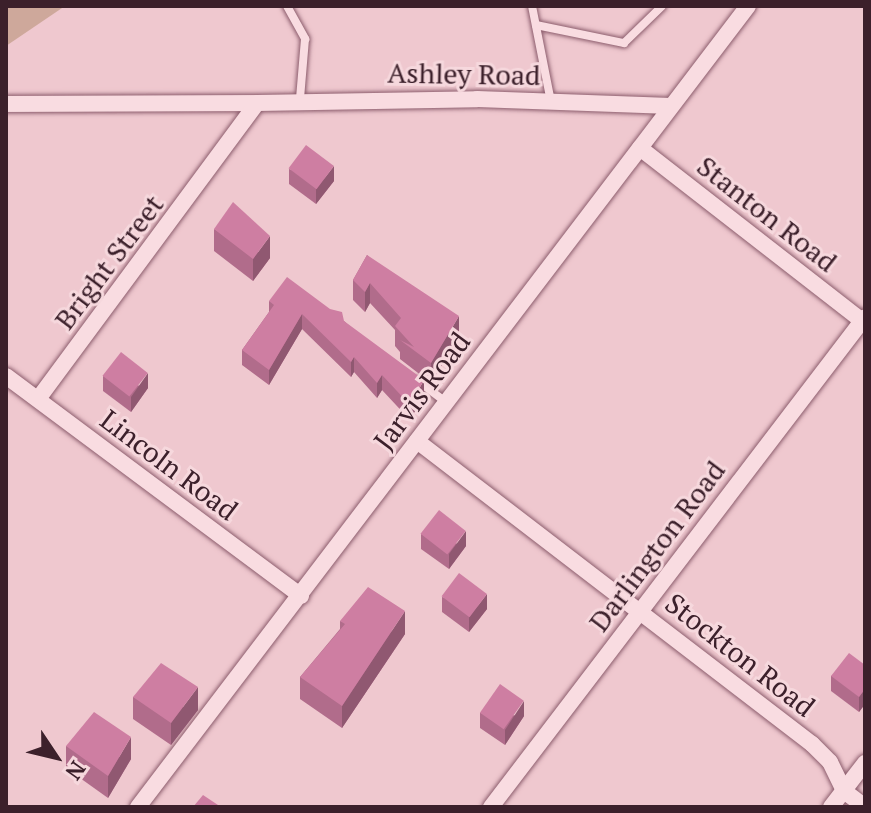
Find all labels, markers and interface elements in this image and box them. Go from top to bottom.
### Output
street label: Ashley Road [387,56,541,92]
street label: Stanton Road [690,149,844,279]
street label: Bright Street [48,188,170,336]
street label: Jarvis Road [367,325,477,457]
street label: Lincoln Road [94,403,244,527]
street label: Darlington Road [582,454,732,638]
street label: Stockton Road [659,586,821,724]
north arrow [16,717,96,797]
text: N [59,756,93,786]

